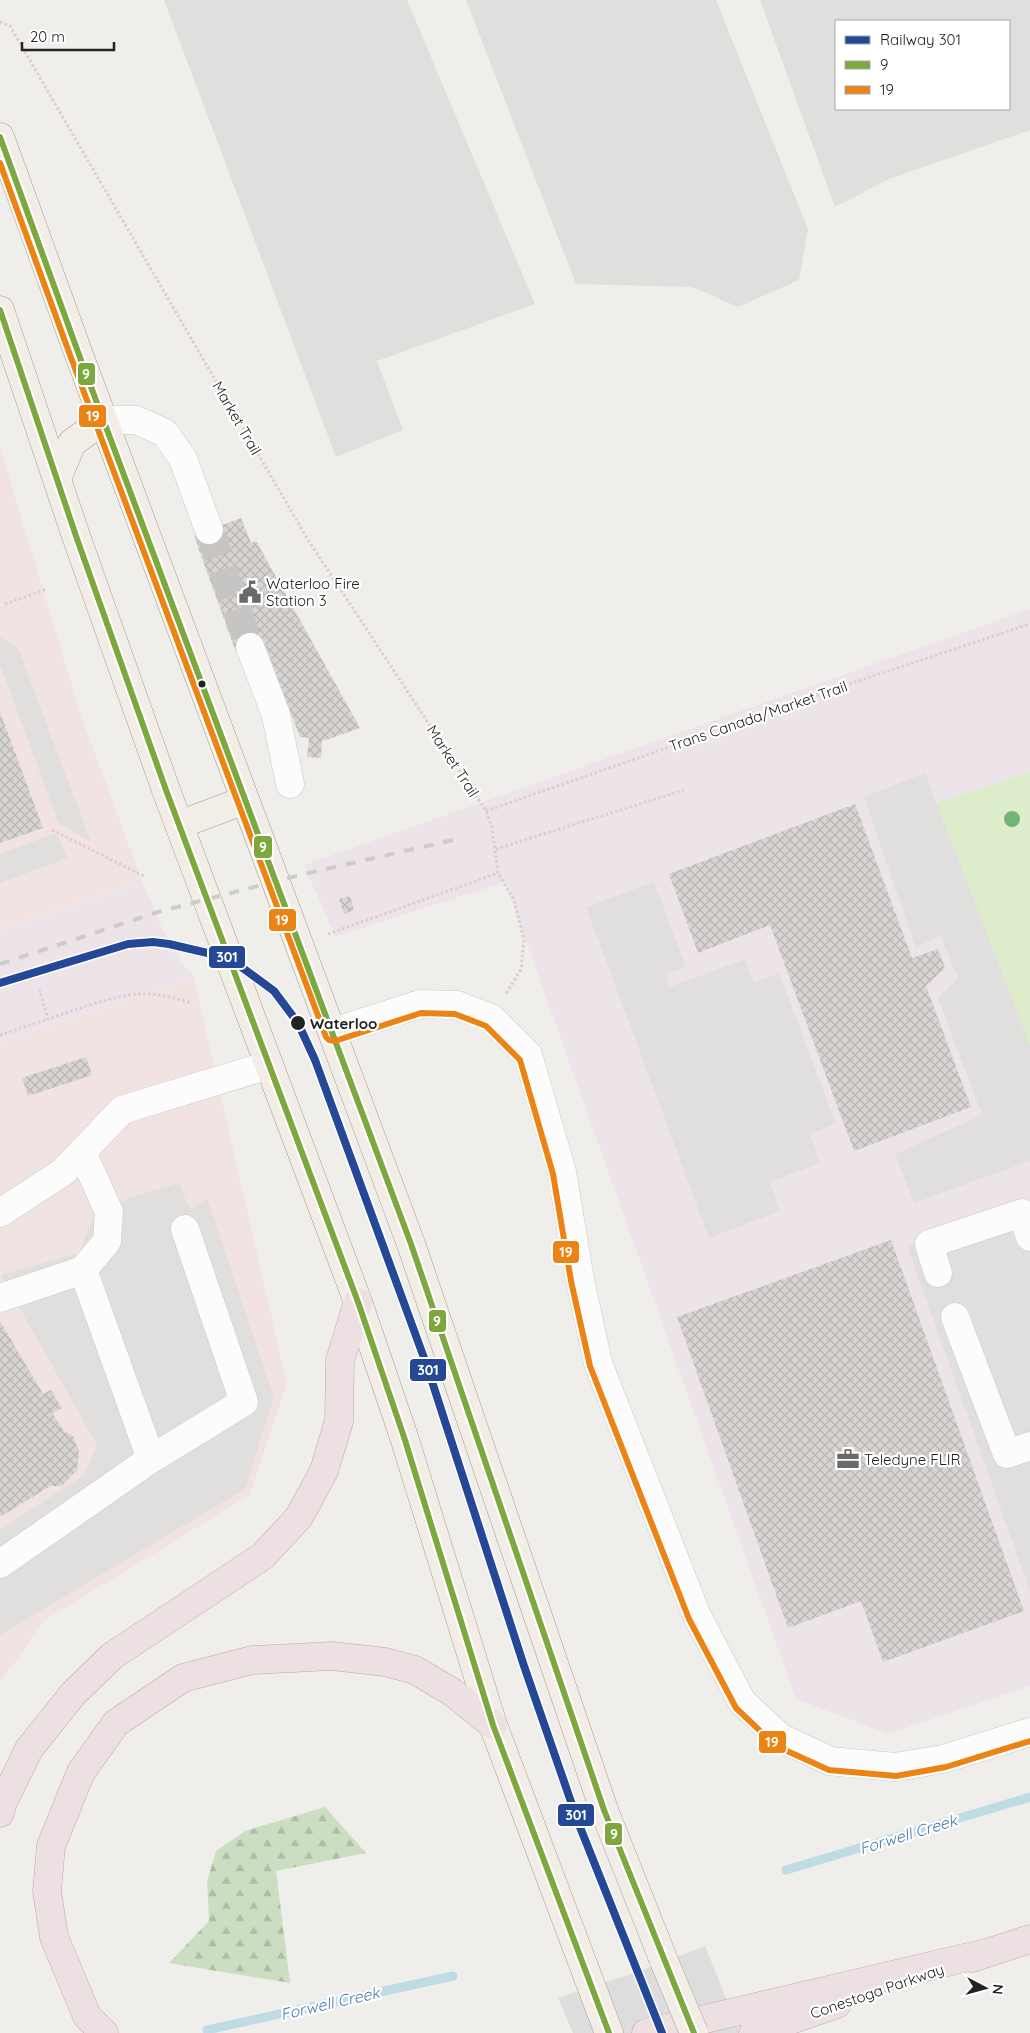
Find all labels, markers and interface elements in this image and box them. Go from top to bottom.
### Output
scale bar [22,20,115,52]
legend [835,20,1010,110]
text: 20 m [30,27,65,46]
text: Railway 301 [880,30,961,49]
text: 9 [880,55,888,74]
text: 19 [880,80,894,99]
line badge: 9 [77,362,96,386]
text: 9 [82,365,90,383]
street label: Market Trail [208,378,266,458]
line badge: 19 [78,404,107,428]
text: 19 [86,407,100,425]
place label: Waterloo Fire Station 3 [266,574,360,610]
public building icon: Waterloo Fire Station 3 [237,579,263,605]
street label: Trans Canada/Market Trail [666,677,850,755]
unlabelled marker [197,679,207,689]
street label: Market Trail [423,721,483,801]
line badge: 9 [253,835,273,859]
text: 9 [259,838,267,856]
line badge: 19 [268,908,297,932]
text: 19 [275,911,289,929]
line badge: 301 [208,945,246,969]
text: 301 [216,948,238,966]
marker: Waterloo [289,1014,307,1032]
place label: Waterloo [310,1014,377,1033]
line badge: 19 [552,1240,580,1264]
text: 19 [559,1243,573,1261]
line badge: 9 [428,1309,447,1333]
text: 9 [433,1312,441,1330]
line badge: 301 [409,1358,447,1382]
text: 301 [417,1361,439,1379]
office icon: Teledyne FLIR [835,1446,861,1472]
place label: Teledyne FLIR [864,1450,961,1469]
line badge: 19 [758,1730,787,1754]
text: 19 [765,1733,779,1751]
line badge: 301 [557,1803,595,1827]
text: 301 [565,1806,587,1824]
water label: Forwell Creek [857,1809,961,1858]
line badge: 9 [604,1822,623,1846]
text: 9 [610,1825,618,1843]
street label: Conestoga Parkway [808,1959,946,2023]
north arrow [960,1963,1010,2013]
water label: Forwell Creek [278,1982,383,2024]
text: N [988,1983,1007,1995]

